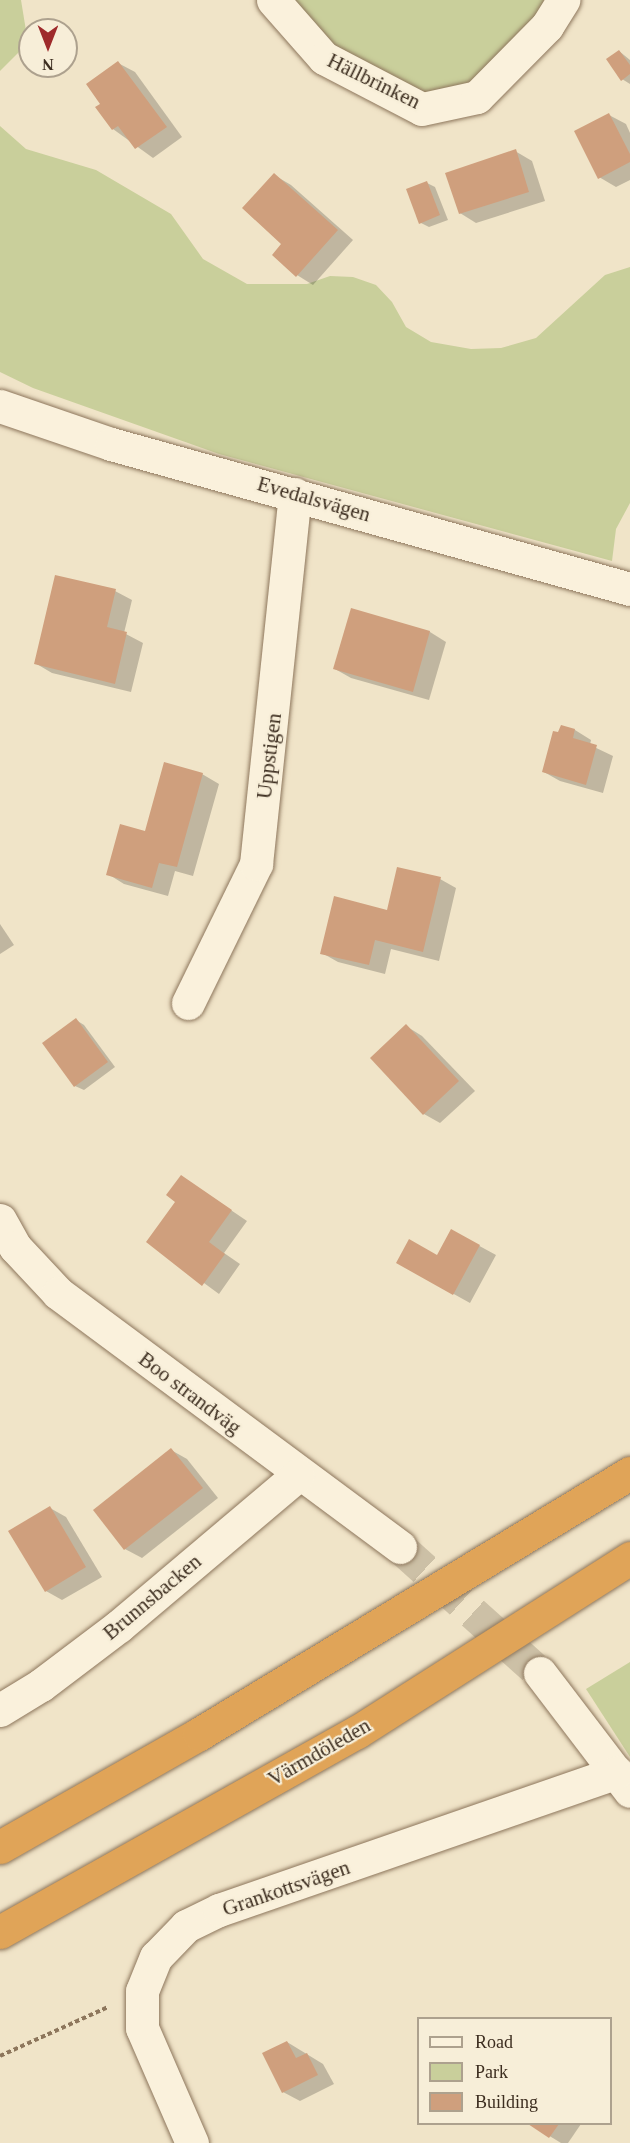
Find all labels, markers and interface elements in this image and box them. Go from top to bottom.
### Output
north arrow [18,18,78,78]
street label: Hällbrinken [323,48,425,114]
text: N [42,56,54,73]
street label: Evedalsvägen [254,471,374,527]
street label: Uppstigen [251,712,287,800]
street label: Boo strandväg [134,1346,246,1440]
street label: Brunnsbacken [98,1549,206,1645]
street label: Värmdöleden [263,1713,375,1791]
street label: Grankottsvägen [219,1854,353,1922]
legend [417,2017,612,2125]
text: Road [475,2032,513,2052]
text: Park [475,2062,508,2082]
text: Building [475,2092,538,2112]

